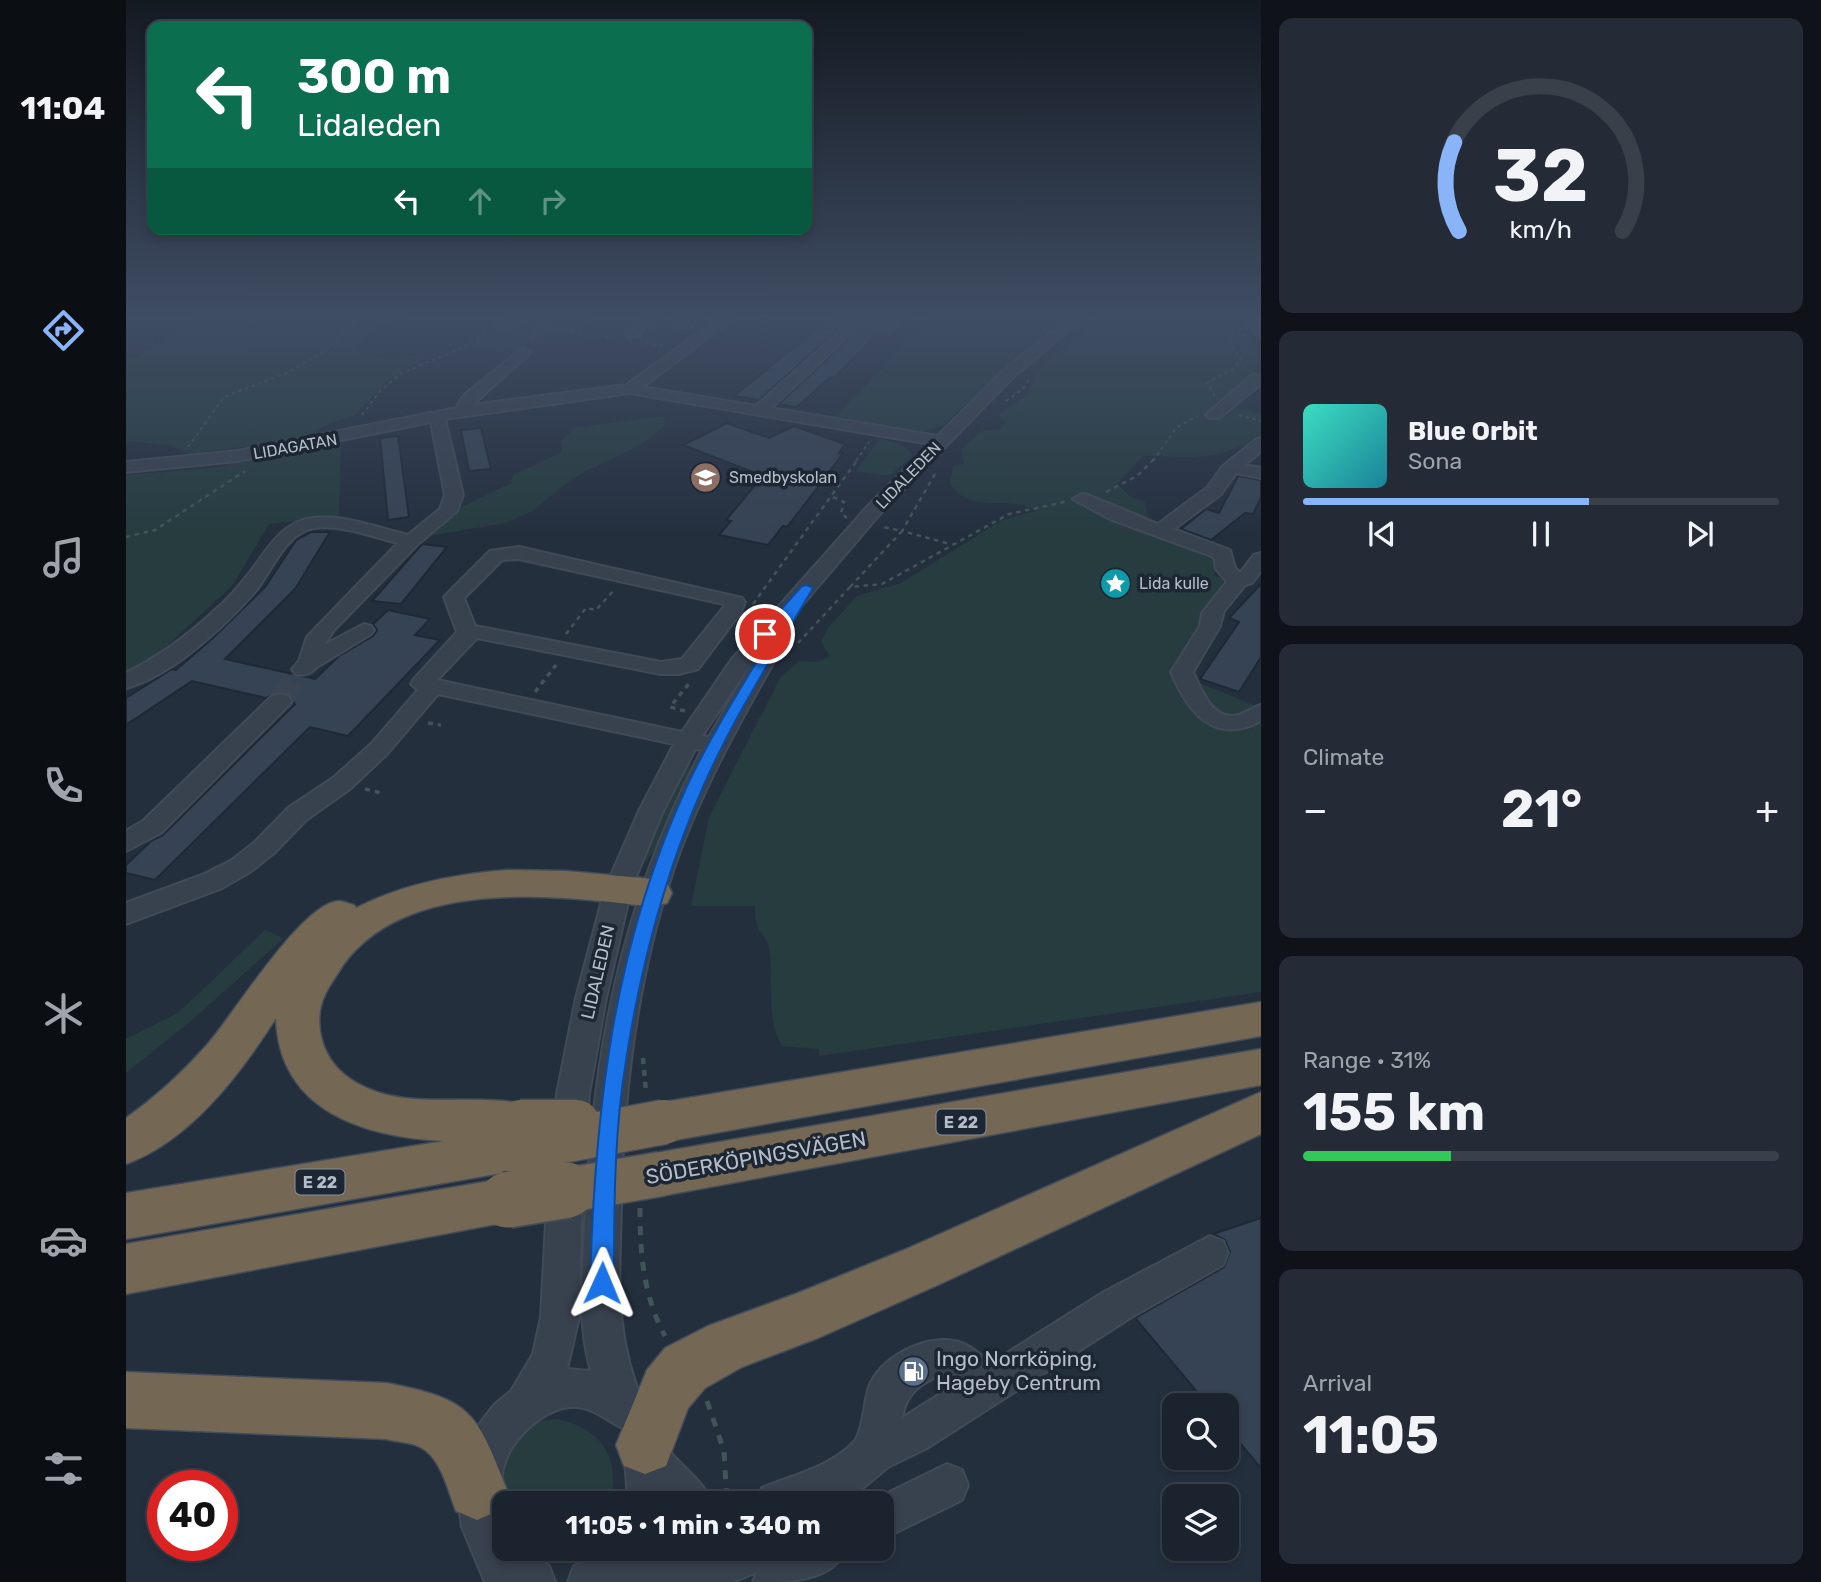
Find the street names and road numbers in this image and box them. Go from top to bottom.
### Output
street label: LIDAGATAN [252,430,339,463]
street label: LIDALEDEN [872,438,945,513]
street label: LIDALEDEN [576,923,620,1021]
road number: E 22 [936,1110,986,1134]
street label: SÖDERKÖPINGSVÄGEN [644,1126,868,1189]
road number: E 22 [296,1170,344,1194]

